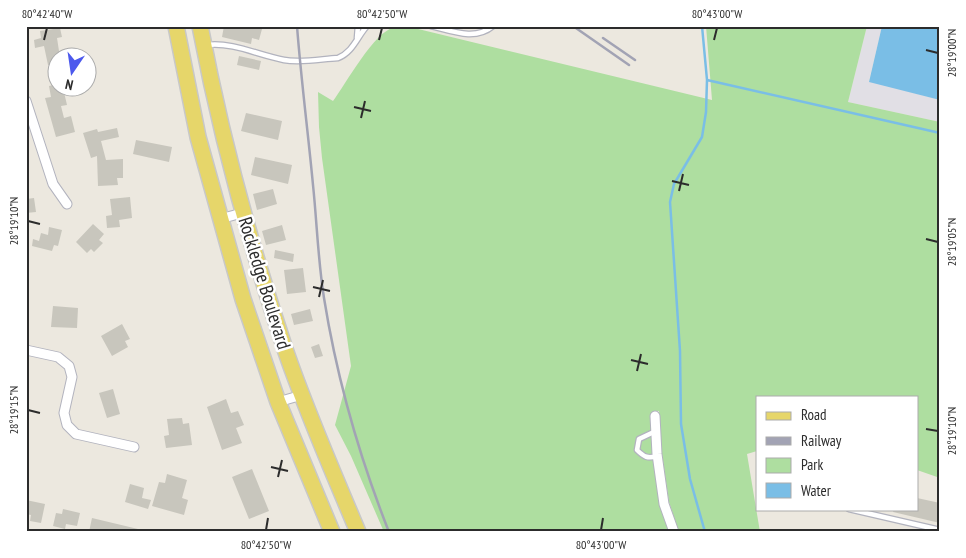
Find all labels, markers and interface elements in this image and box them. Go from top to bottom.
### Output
text: 80°42'40"W [22,6,72,21]
text: 80°42'50"W [357,6,407,21]
text: 80°43'00"W [692,6,742,21]
text: 28°19'00"N [944,29,959,77]
north arrow [48,48,98,98]
text: N [63,75,75,94]
text: 28°19'10"N [6,197,21,245]
street label: Rockledge Boulevard [233,214,297,352]
text: 28°19'05"N [944,218,959,266]
text: 28°19'15"N [6,386,21,434]
legend [756,396,918,510]
text: Road [801,405,827,424]
text: 28°19'10"N [944,407,959,455]
text: Railway [801,431,842,450]
text: Park [801,455,823,474]
text: Water [801,481,832,500]
text: 80°42'50"W [241,537,291,552]
text: 80°43'00"W [576,537,626,552]

